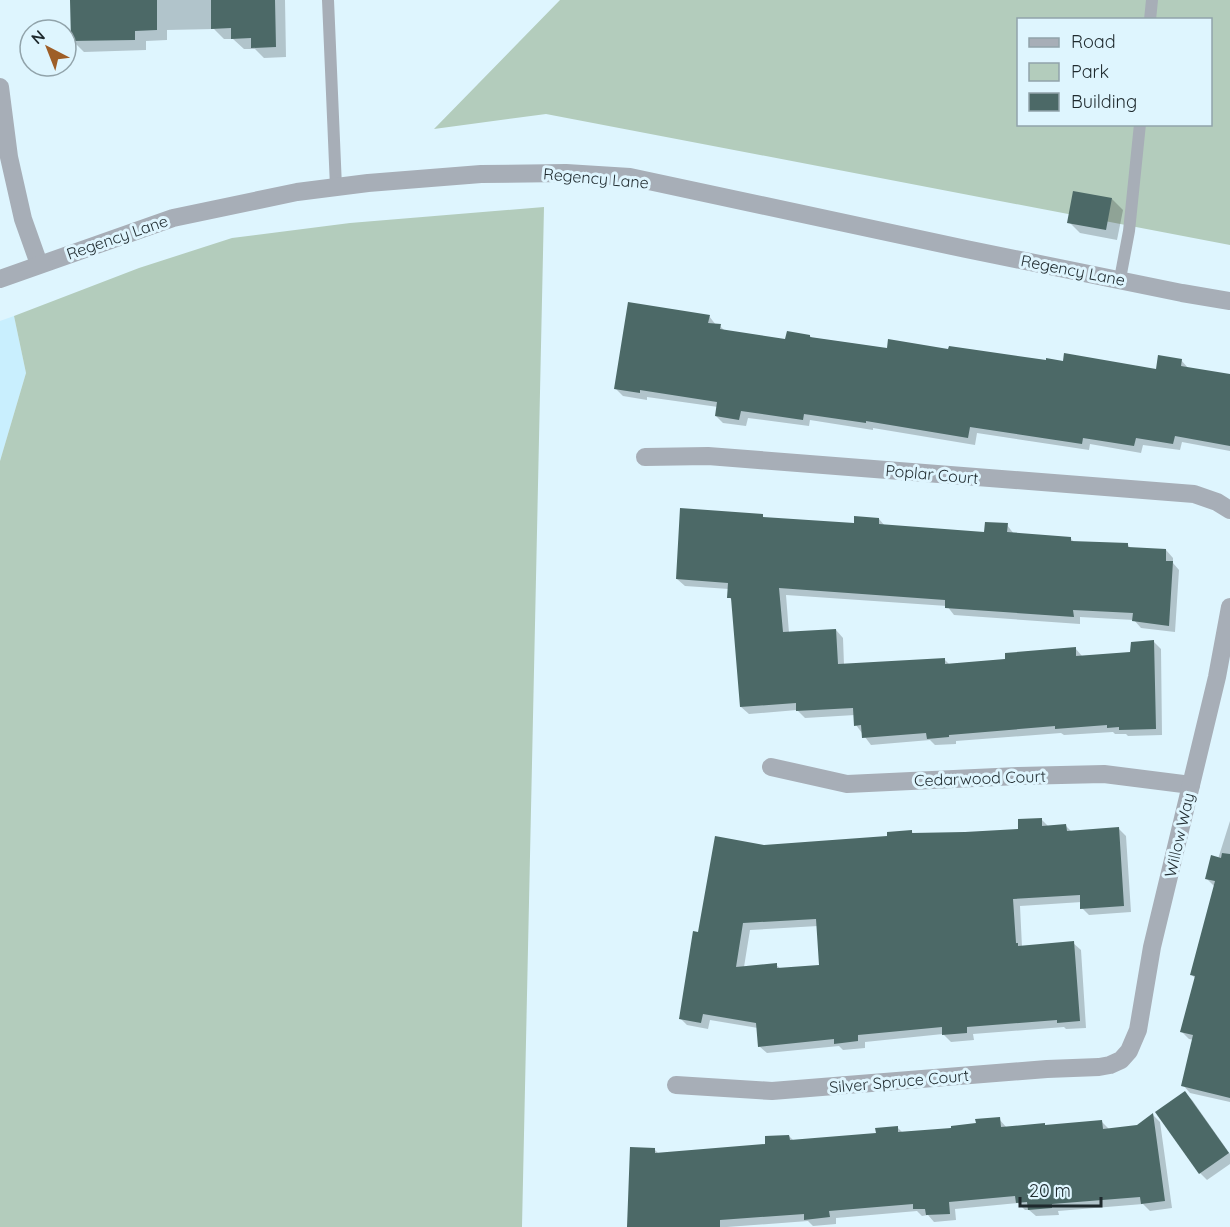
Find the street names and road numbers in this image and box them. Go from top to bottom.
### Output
street label: Regency Lane [542,163,650,193]
street label: Regency Lane [64,210,170,264]
street label: Regency Lane [1019,250,1127,290]
street label: Poplar Court [885,460,979,488]
street label: Cedarwood Court [914,766,1046,790]
street label: Willow Way [1160,791,1198,879]
street label: Silver Spruce Court [828,1065,970,1097]

